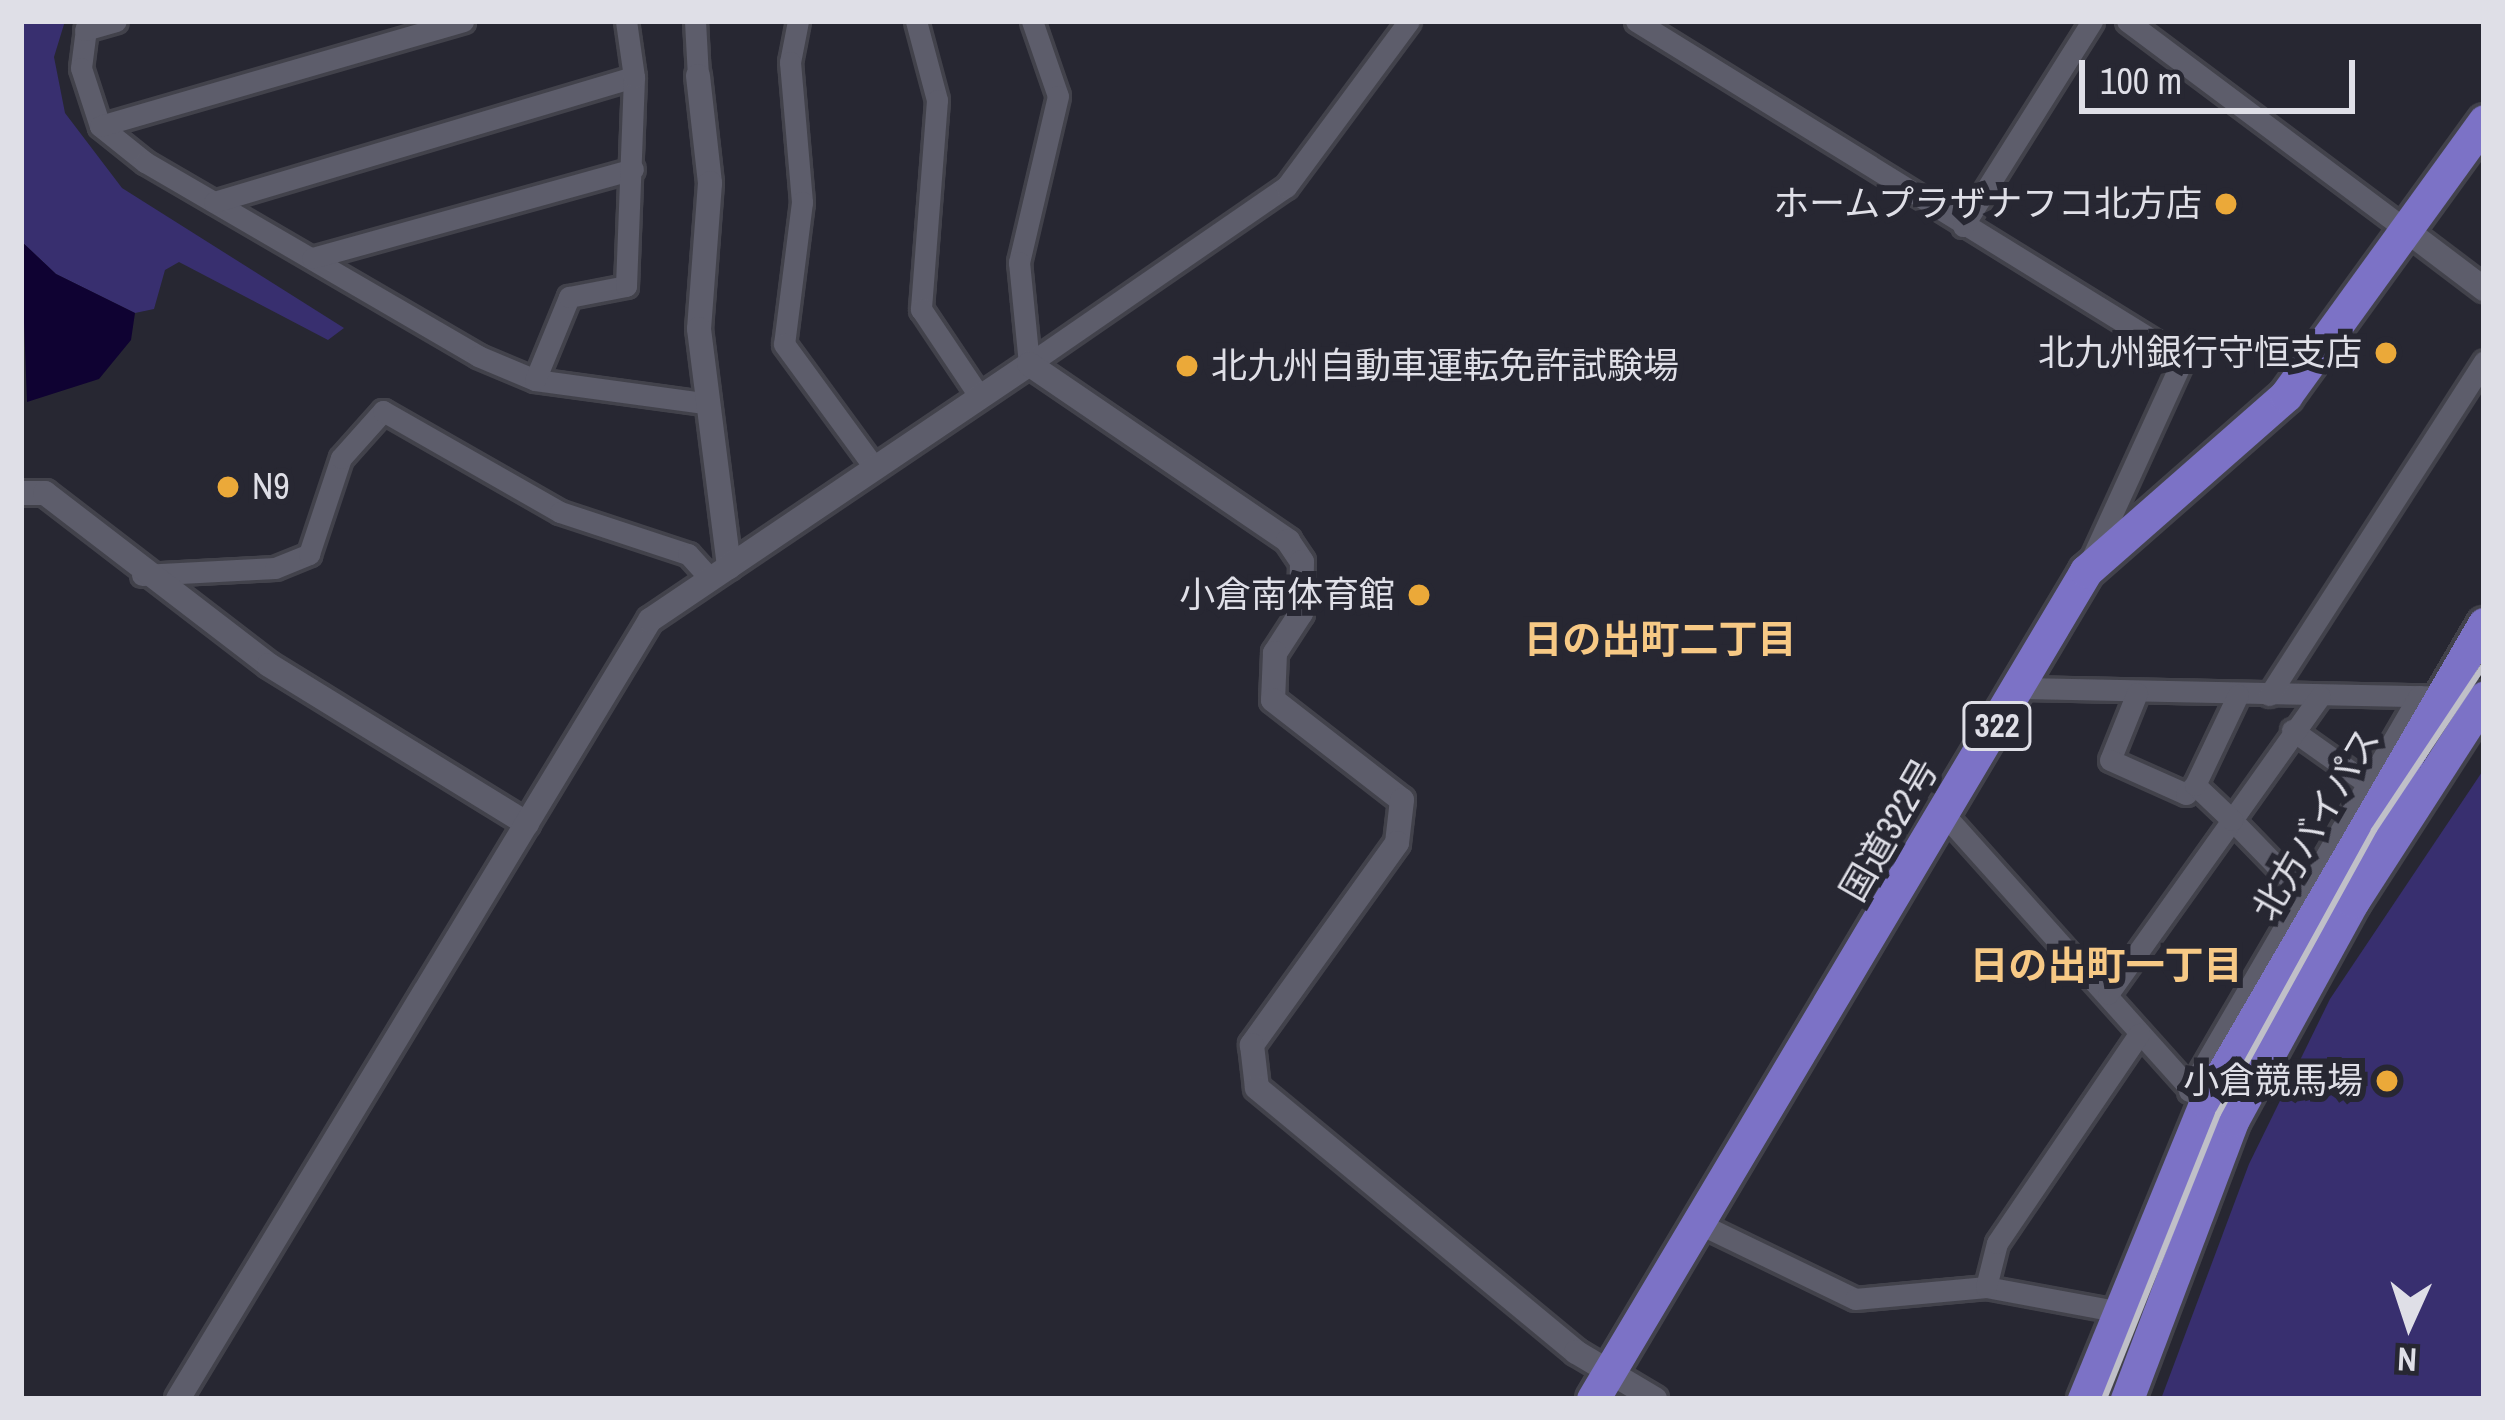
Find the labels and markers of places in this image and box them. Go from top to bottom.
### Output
place label: ホームプラザナフコ北方店 [1770,182,2202,226]
marker: ホームプラザナフコ北方店 [2213,191,2239,217]
place label: 北九州銀行守恒支店 [2038,331,2362,375]
marker: 北九州銀行守恒支店 [2373,340,2399,366]
place label: 北九州自動車運転免許試験場 [1211,344,1679,388]
marker: 北九州自動車運転免許試験場 [1174,353,1200,379]
place label: N9 [252,465,290,509]
marker: N9 [215,474,241,500]
place label: 小倉南体育館 [1179,573,1395,617]
marker: 小倉南体育館 [1406,582,1432,608]
place label: 小倉競馬場 [2183,1059,2363,1103]
marker: 小倉競馬場 [2374,1068,2400,1094]

